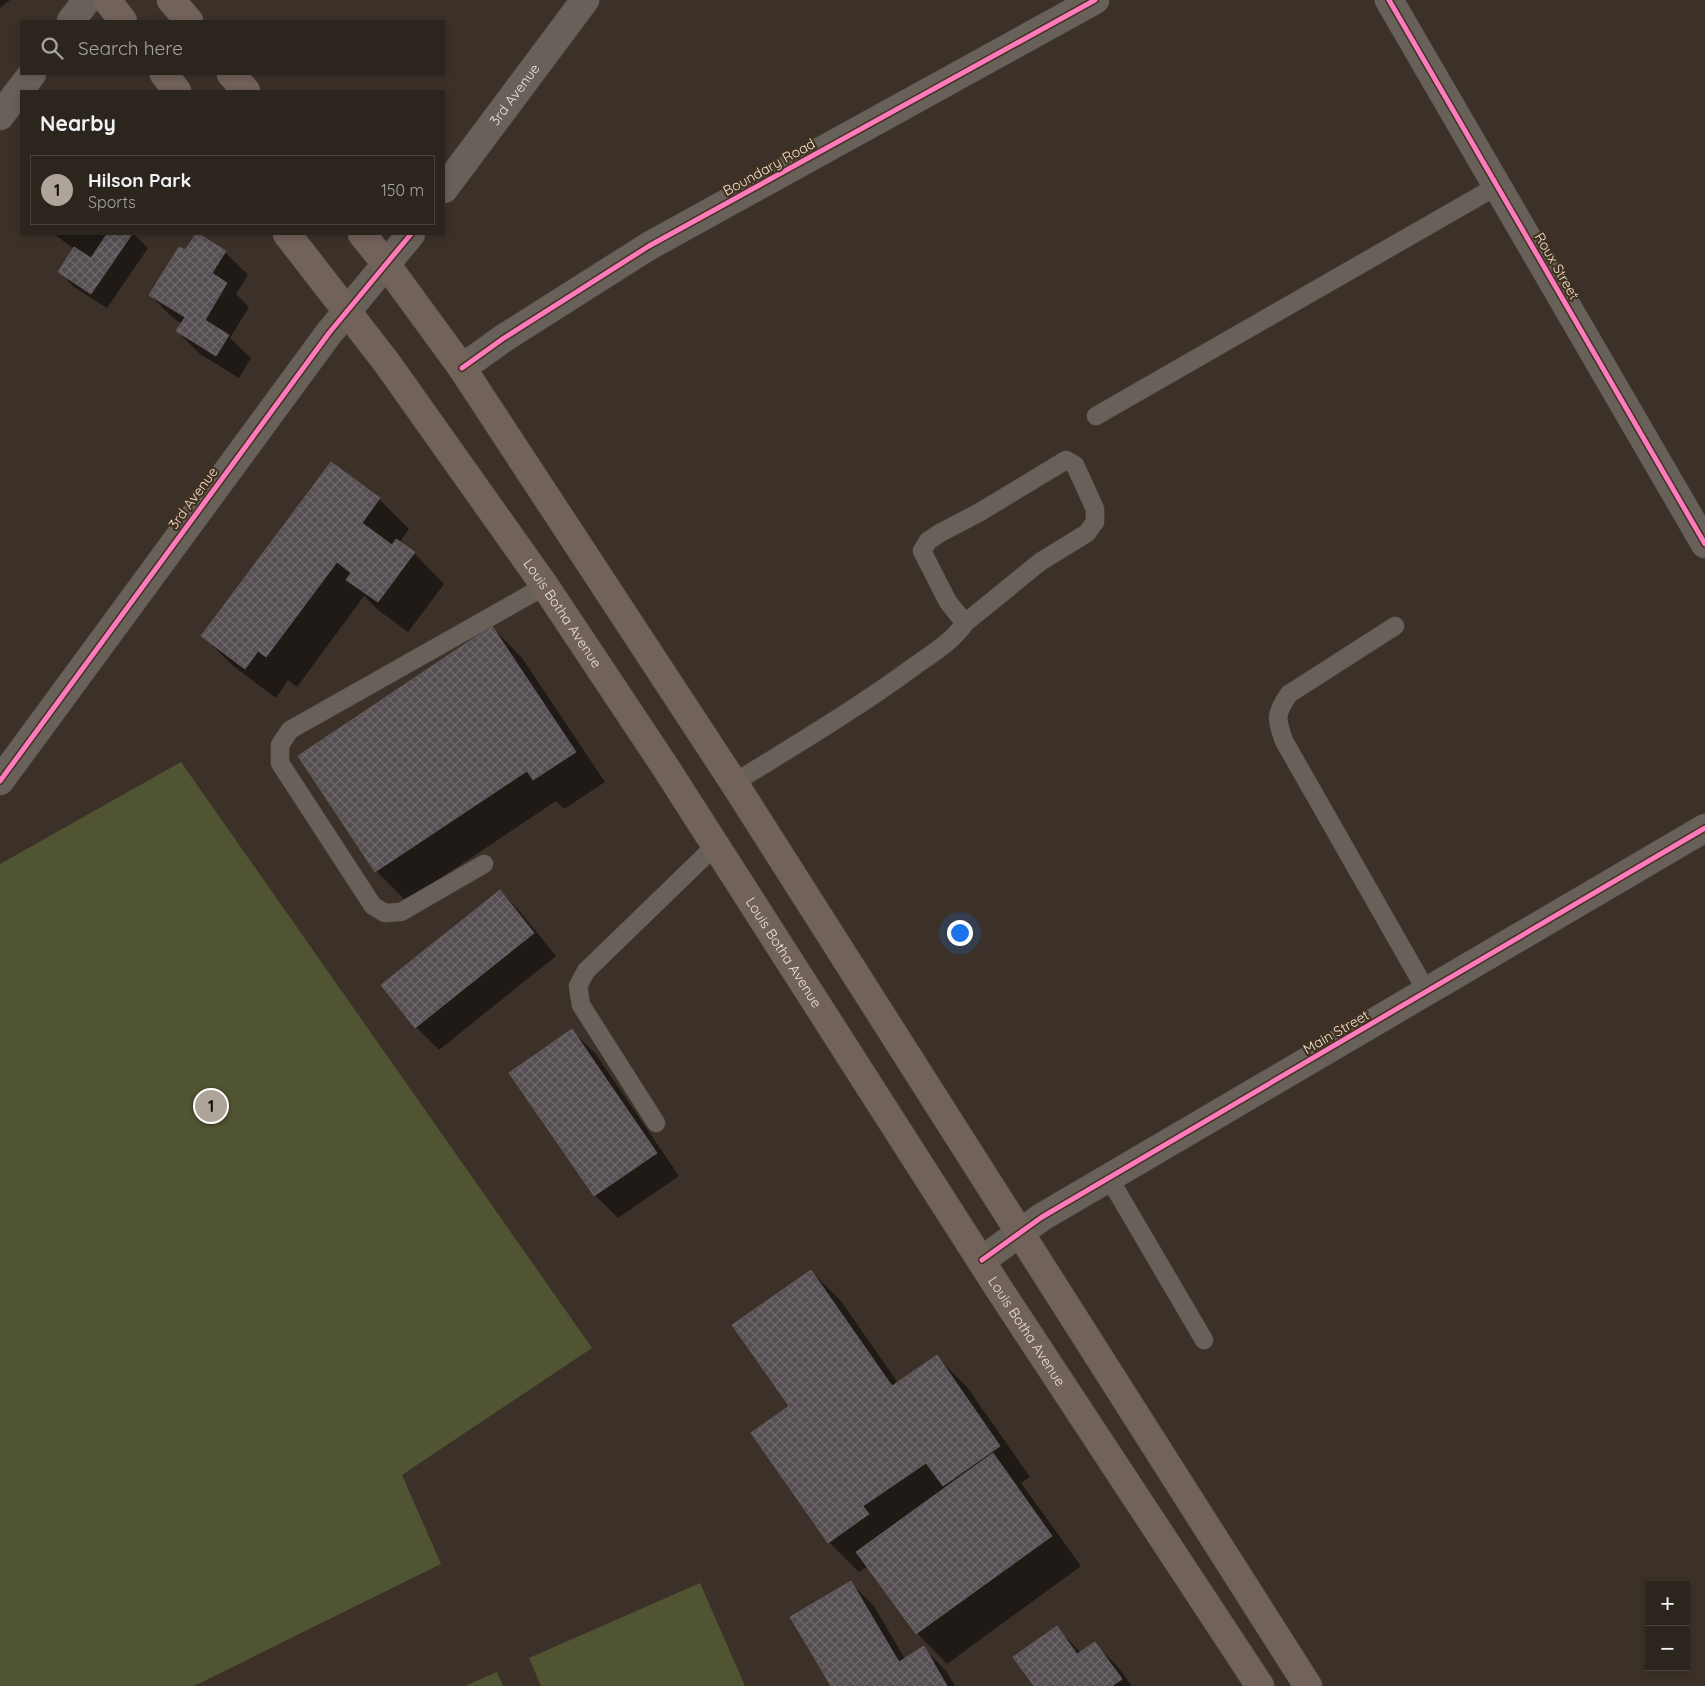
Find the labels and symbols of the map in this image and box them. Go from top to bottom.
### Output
street label: 3rd Avenue [486,60,544,129]
street label: Boundary Road [720,134,818,200]
street label: Roux Street [1531,229,1584,303]
street label: 3rd Avenue [164,463,222,533]
street label: Louis Botha Avenue [519,555,606,671]
street label: Louis Botha Avenue [742,894,826,1011]
your location [947,920,973,946]
street label: Main Street [1300,1006,1372,1058]
pin: 1 [195,1087,227,1125]
street label: Louis Botha Avenue [984,1273,1069,1390]

